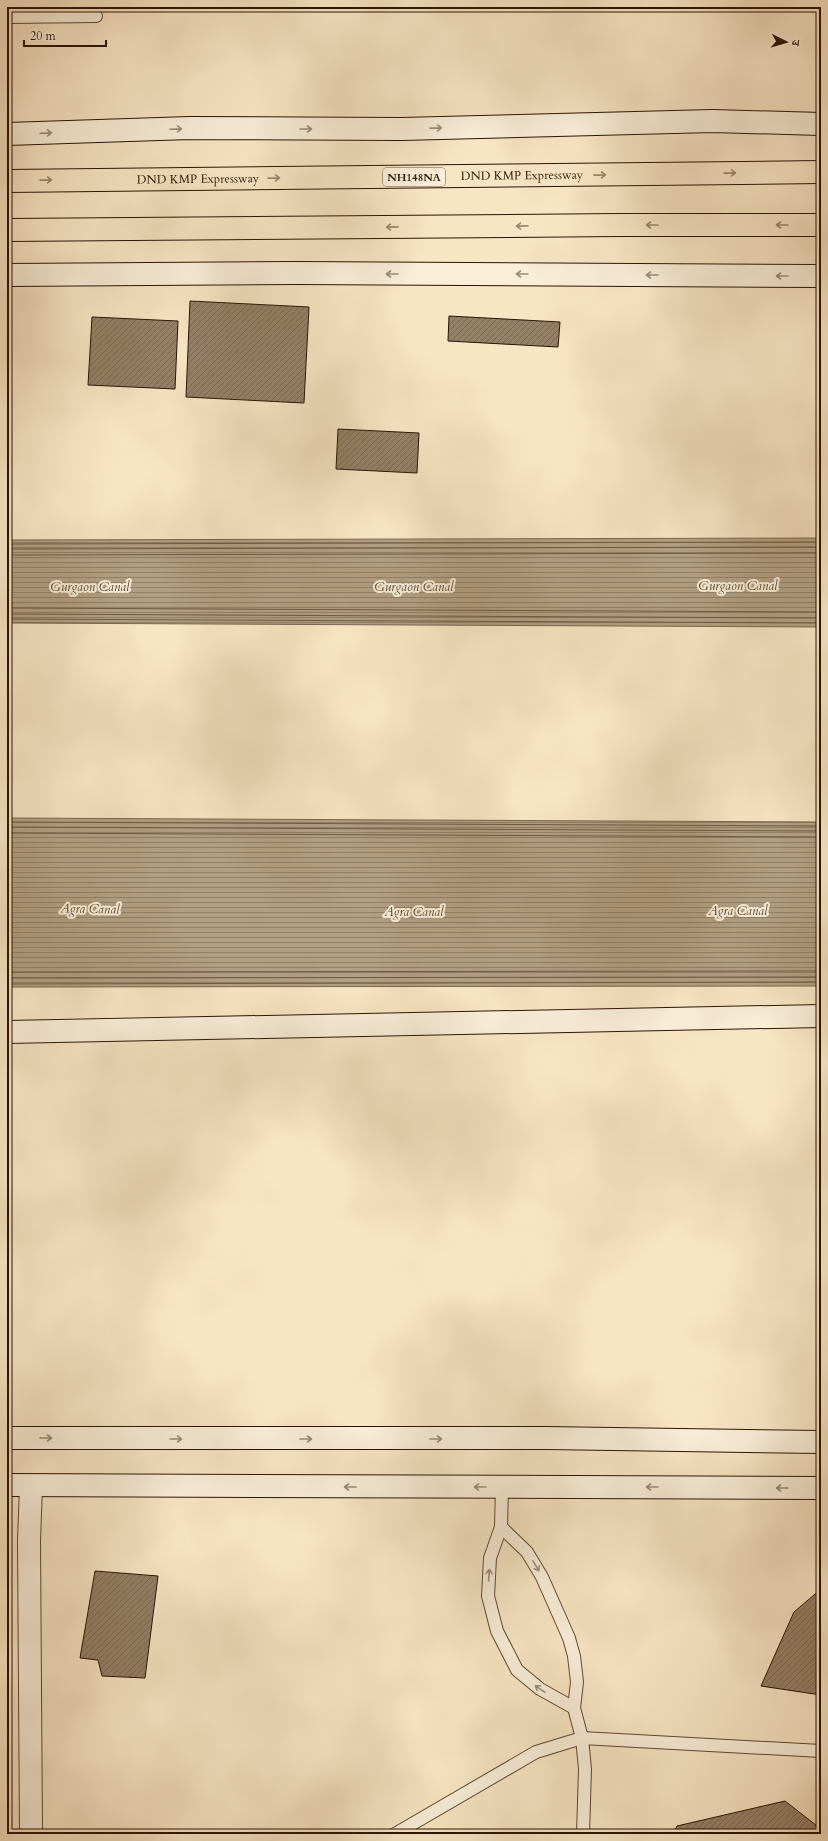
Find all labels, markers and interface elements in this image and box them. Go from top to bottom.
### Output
scale bar [24,22,106,48]
north arrow [766,22,806,62]
text: 20 m [30,28,57,44]
text: उ [788,38,803,48]
one-way arrow [429,124,442,132]
one-way arrow [169,125,182,133]
one-way arrow [299,125,312,133]
one-way arrow [39,129,52,136]
street label: DND KMP Expressway [461,167,584,184]
road number: NH148NA [383,168,445,186]
one-way arrow [723,169,736,177]
street label: DND KMP Expressway [137,170,260,188]
one-way arrow [593,171,606,179]
one-way arrow [267,174,280,182]
one-way arrow [39,176,52,184]
one-way arrow [646,221,659,229]
one-way arrow [776,221,789,229]
one-way arrow [516,222,529,230]
one-way arrow [386,223,399,231]
one-way arrow [386,270,399,277]
one-way arrow [516,270,529,278]
one-way arrow [646,271,659,279]
one-way arrow [776,272,789,280]
water label: Gurgaon Canal [698,577,778,595]
water label: Gurgaon Canal [50,578,130,596]
water label: Gurgaon Canal [374,578,454,596]
water label: Agra Canal [59,899,120,919]
water label: Agra Canal [707,902,768,920]
water label: Agra Canal [383,903,444,921]
one-way arrow [39,1434,52,1442]
one-way arrow [169,1435,182,1443]
one-way arrow [299,1435,312,1443]
one-way arrow [429,1435,442,1443]
one-way arrow [344,1483,357,1491]
one-way arrow [474,1483,487,1491]
one-way arrow [646,1483,659,1491]
one-way arrow [776,1484,789,1492]
one-way arrow [532,1560,540,1571]
one-way arrow [486,1569,493,1582]
one-way arrow [535,1685,546,1693]

